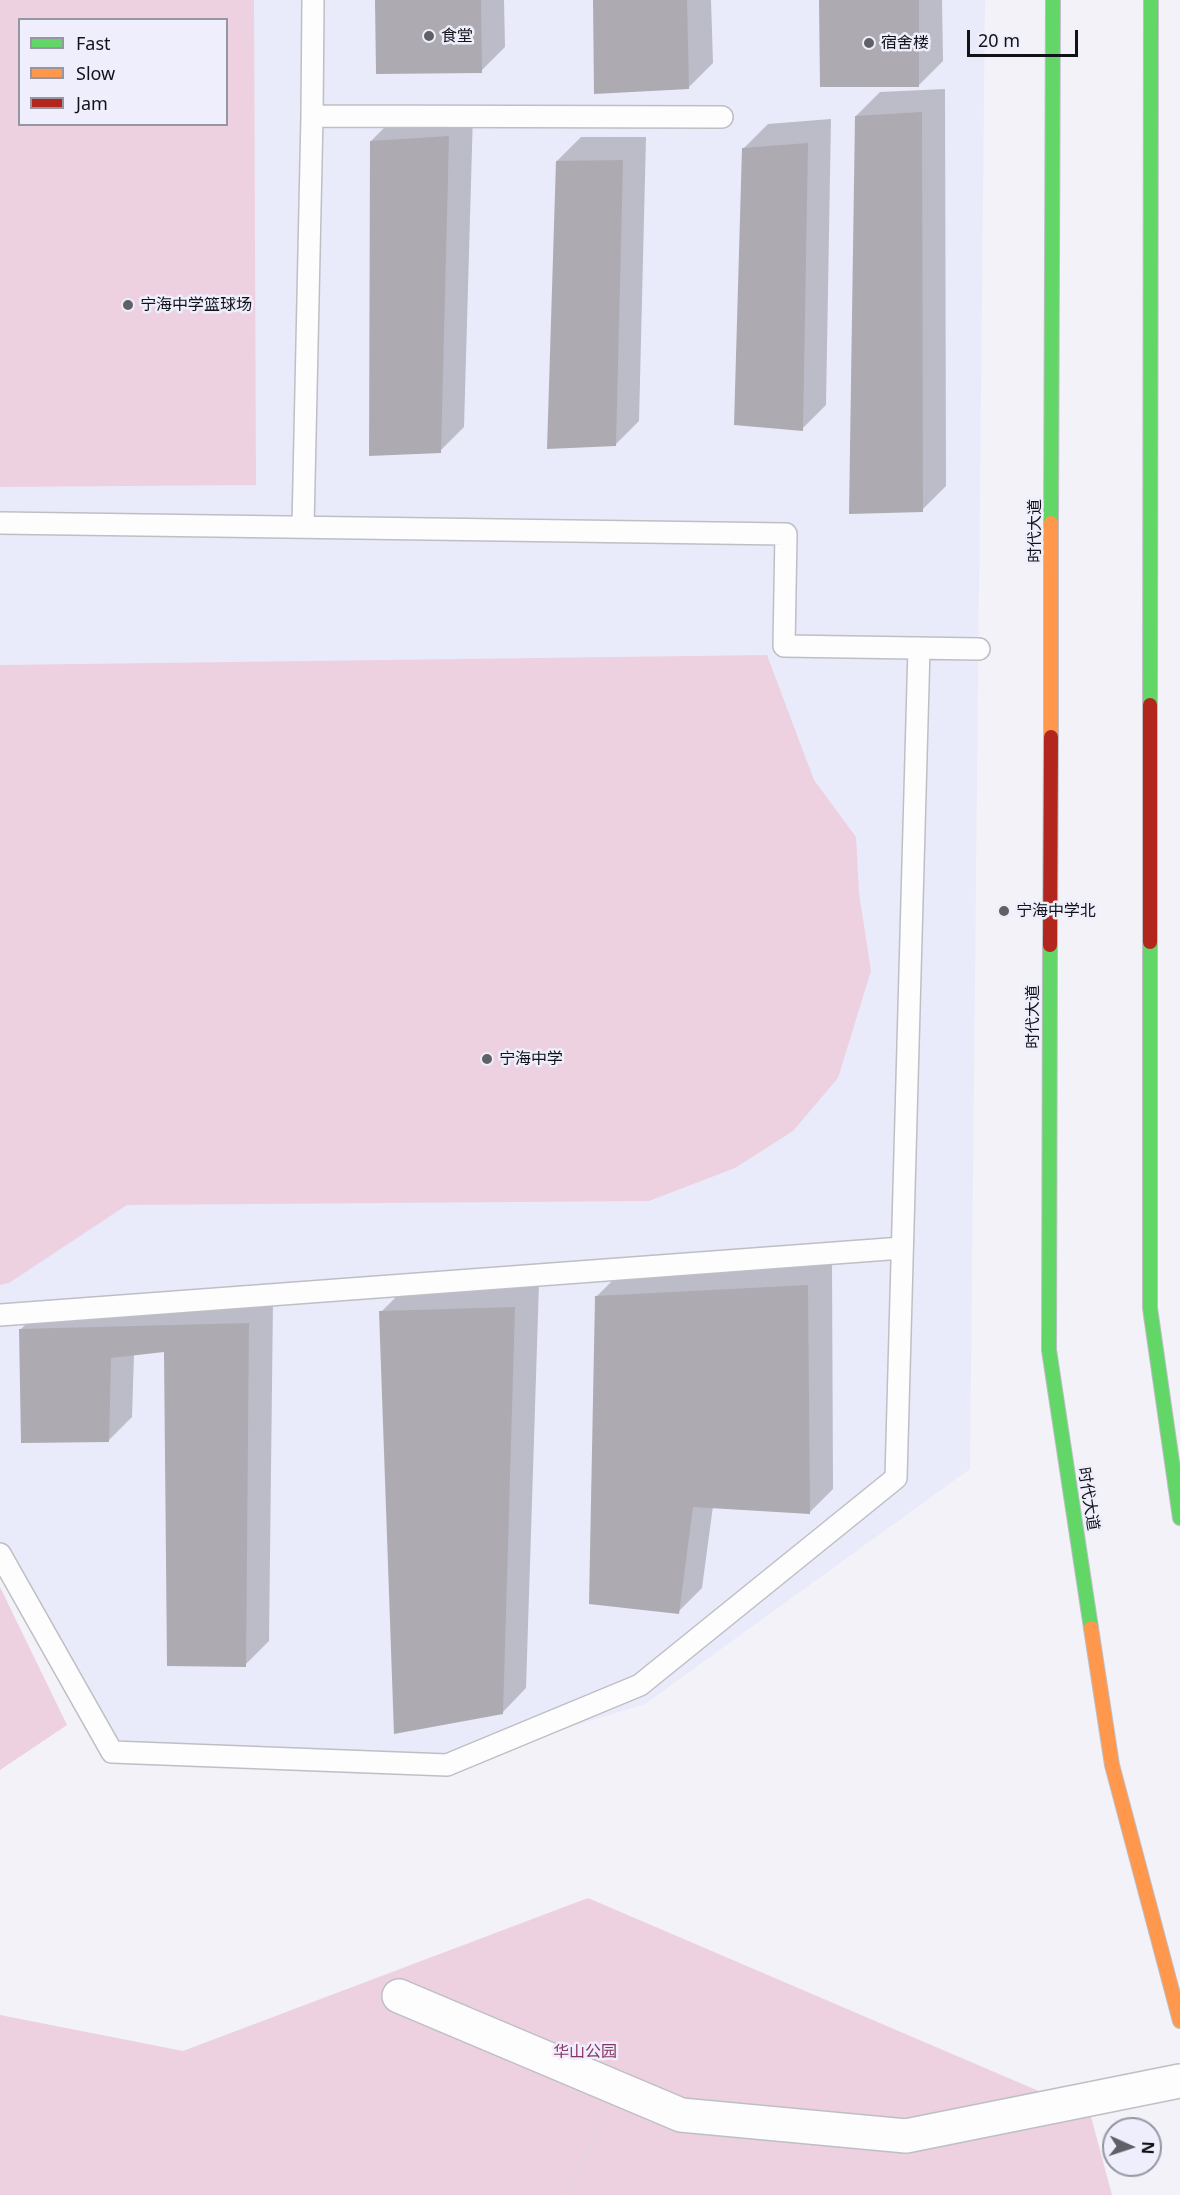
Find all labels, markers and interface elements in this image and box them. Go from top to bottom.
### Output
legend [18,18,228,126]
scale bar [970,18,1081,56]
place label: 食堂 [441,26,473,46]
text: 20 m [978,28,1020,52]
marker: 食堂 [422,29,436,43]
text: Fast [76,31,111,55]
place label: 宿舍楼 [881,33,929,53]
marker: 宿舍楼 [862,36,876,50]
text: Slow [76,61,115,85]
text: Jam [76,91,108,115]
place label: 宁海中学篮球场 [140,295,252,315]
marker: 宁海中学篮球场 [121,298,135,312]
street label: 时代大道 [1025,499,1045,563]
place label: 宁海中学北 [1016,901,1096,921]
marker: 宁海中学北 [997,904,1011,918]
street label: 时代大道 [1023,985,1043,1049]
place label: 宁海中学 [499,1049,563,1069]
marker: 宁海中学 [480,1052,494,1066]
street label: 时代大道 [1074,1466,1102,1532]
park label: 华山公园 [553,2042,617,2062]
north arrow [1102,2117,1162,2177]
text: N [1137,2141,1159,2155]

